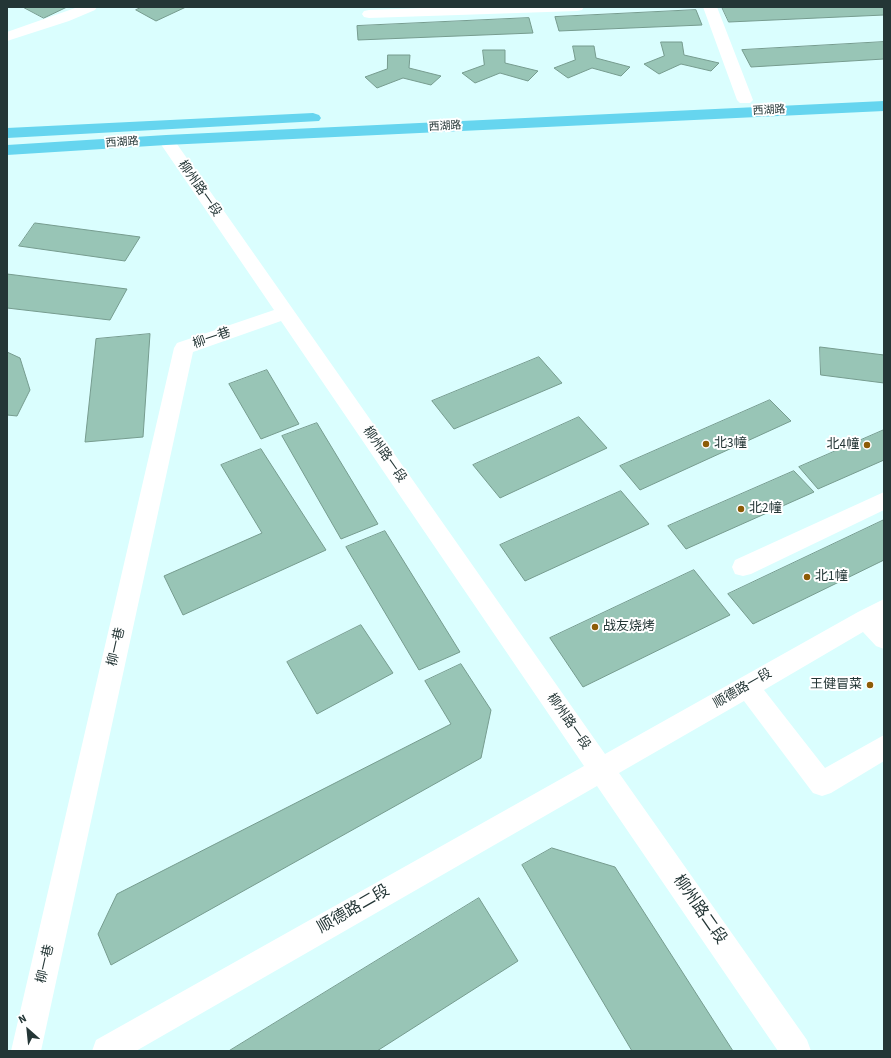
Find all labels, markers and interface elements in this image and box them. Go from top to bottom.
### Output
street label: 西湖路 [752,104,786,118]
street label: 西湖路 [428,120,462,134]
street label: 西湖路 [105,135,139,151]
street label: 柳州路一段 [174,158,224,220]
street label: 柳一巷 [191,325,233,353]
street label: 柳州路一段 [359,424,409,486]
place label: 北3幢 [714,436,746,452]
place label: 北4幢 [827,437,859,453]
marker: 北3幢 [701,439,711,449]
marker: 北4幢 [862,440,872,450]
place label: 北2幢 [749,501,781,517]
marker: 北2幢 [736,504,746,514]
place label: 北1幢 [815,569,847,585]
marker: 北1幢 [802,572,812,582]
place label: 战友烧烤 [603,619,655,635]
marker: 战友烧烤 [590,622,600,632]
street label: 柳一巷 [105,626,129,668]
street label: 顺德路一段 [711,666,775,712]
place label: 王健冒菜 [810,677,862,693]
marker: 王健冒菜 [865,680,875,690]
street label: 柳州路一段 [543,691,593,753]
street label: 柳州路二段 [668,872,730,948]
street label: 顺德路二段 [315,882,393,938]
street label: 柳一巷 [34,943,58,985]
north arrow [8,1010,48,1050]
text: N [16,1011,29,1027]

